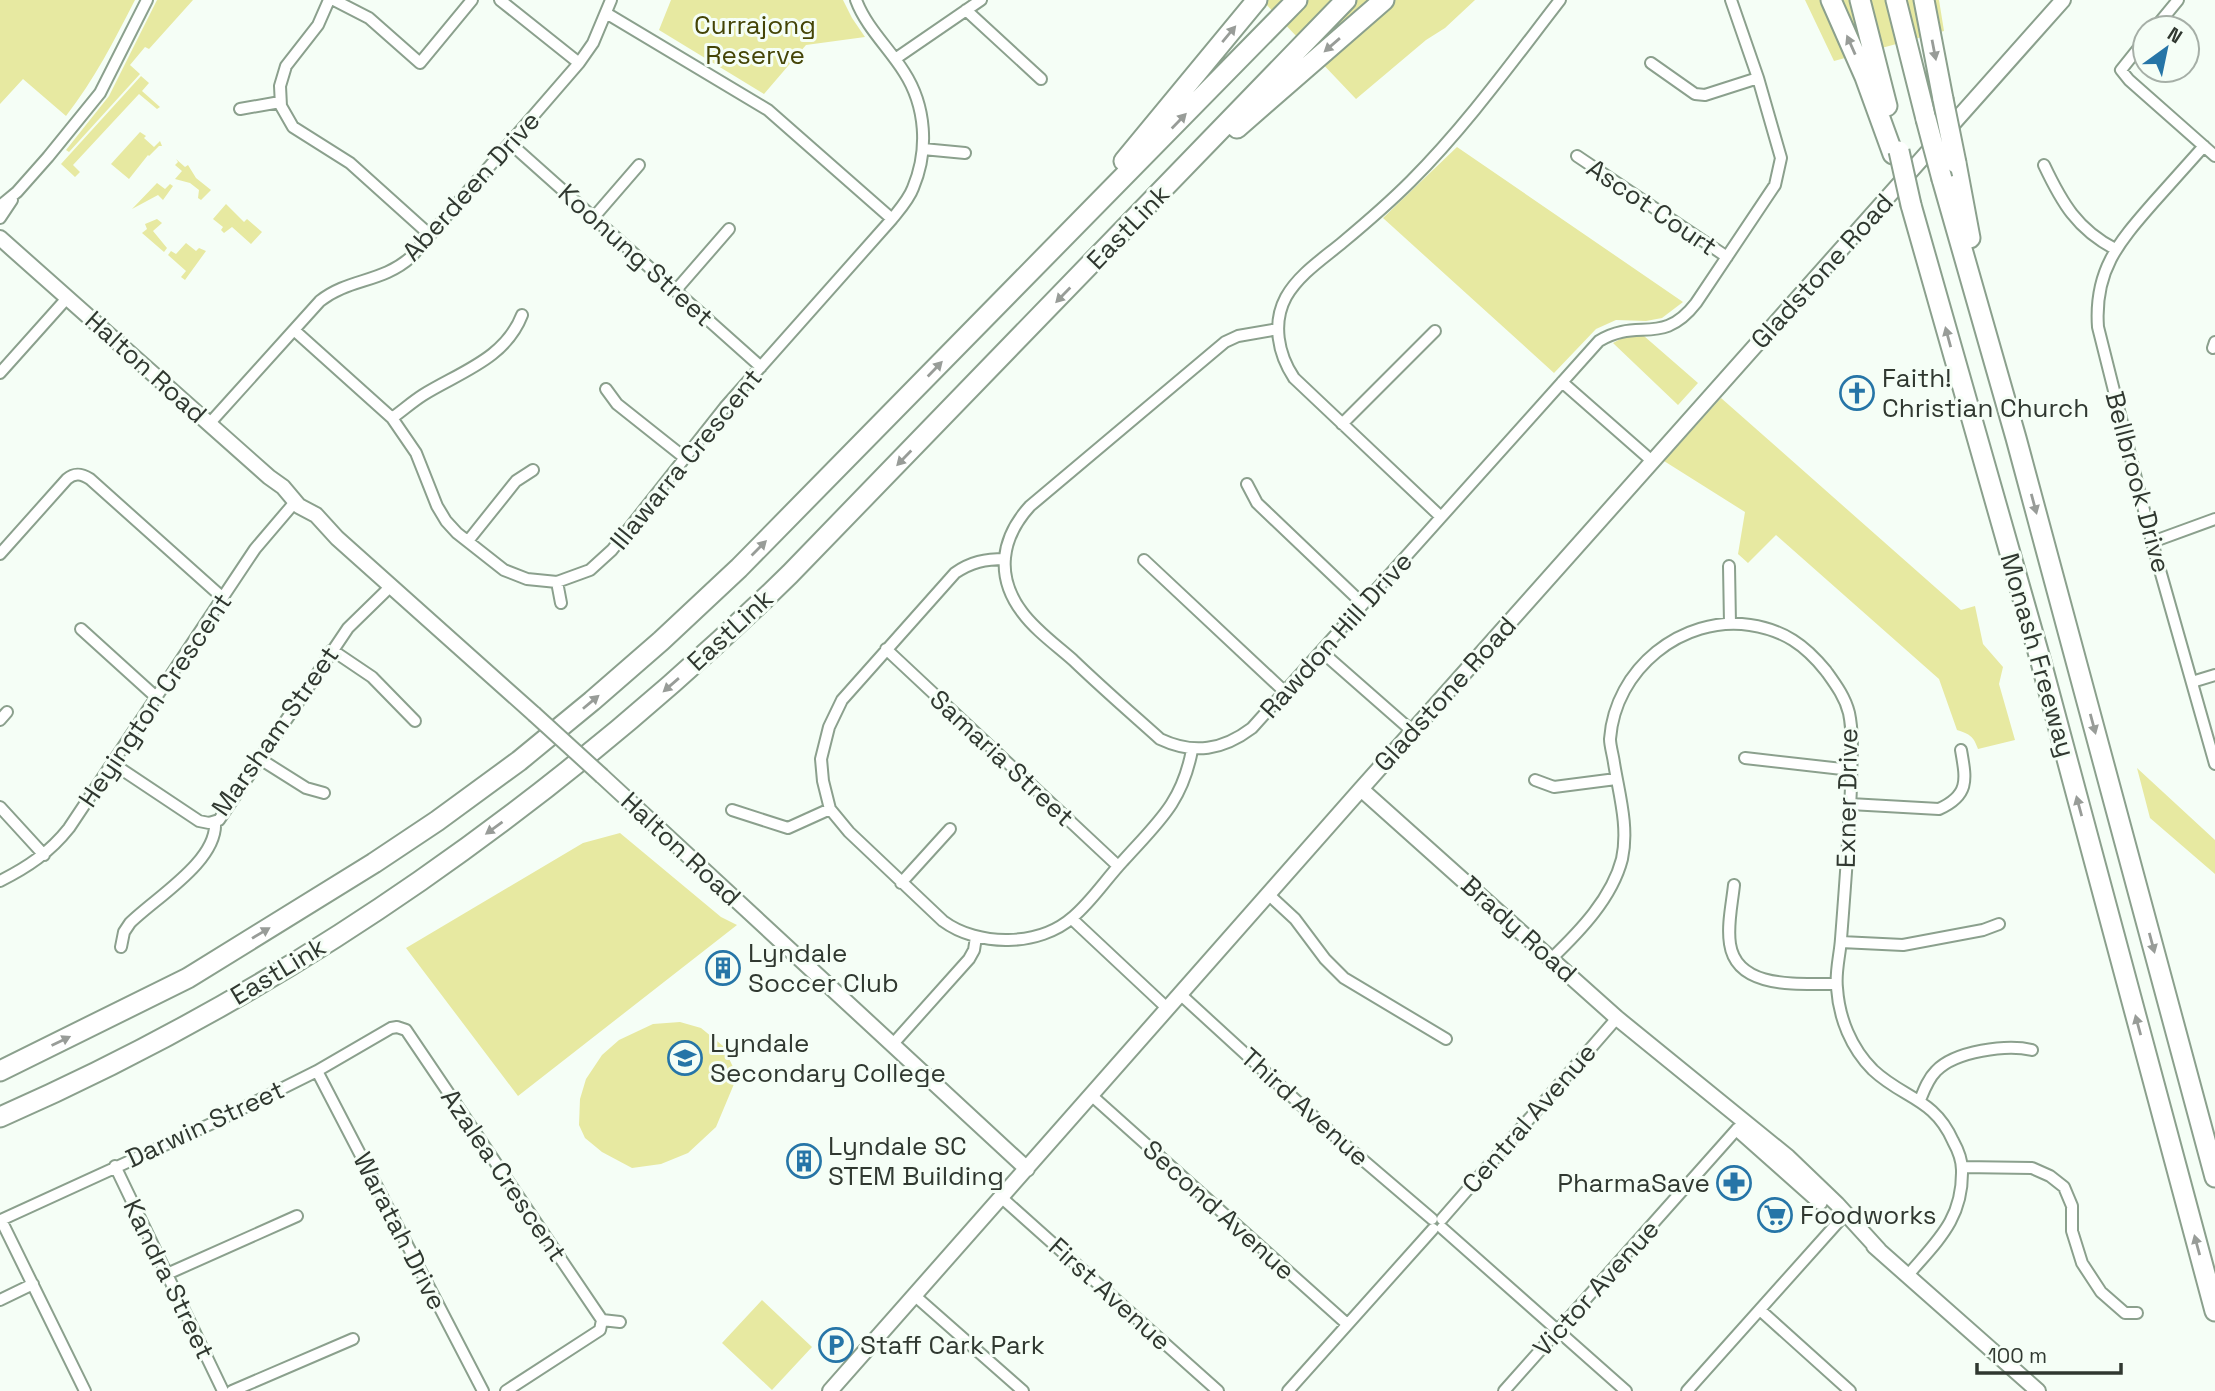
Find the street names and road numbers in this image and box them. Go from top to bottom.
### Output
street label: Aberdeen Drive [395,104,547,268]
street label: Ascot Court [1580,151,1724,263]
street label: Koonung Street [551,176,721,334]
street label: EastLink [1079,177,1177,277]
street label: Gladstone Road [1743,186,1901,356]
street label: Halton Road [78,303,214,431]
street label: Illawarra Crescent [602,361,770,557]
street label: Bellbrook Drive [2097,388,2179,576]
street label: Rawdon Hill Drive [1252,545,1420,725]
street label: Monash Freeway [1993,549,2083,761]
street label: EastLink [680,582,780,678]
street label: Heyington Crescent [71,586,239,814]
street label: Gladstone Road [1366,609,1524,779]
street label: Marsham Street [204,639,346,823]
street label: Samaria Street [923,682,1081,834]
street label: Exner Drive [1829,728,1865,868]
street label: Halton Road [614,785,748,913]
street label: Brady Road [1454,868,1584,990]
street label: EastLink [224,929,332,1013]
street label: Central Avenue [1454,1036,1604,1200]
street label: Third Avenue [1233,1040,1377,1174]
street label: Darwin Street [120,1072,290,1176]
street label: Azalea Crescent [433,1082,575,1268]
street label: Second Avenue [1136,1133,1302,1287]
street label: Waratah Drive [346,1146,454,1316]
street label: Kandra Street [116,1193,222,1365]
street label: Victor Avenue [1525,1212,1667,1364]
street label: First Avenue [1042,1230,1178,1358]

